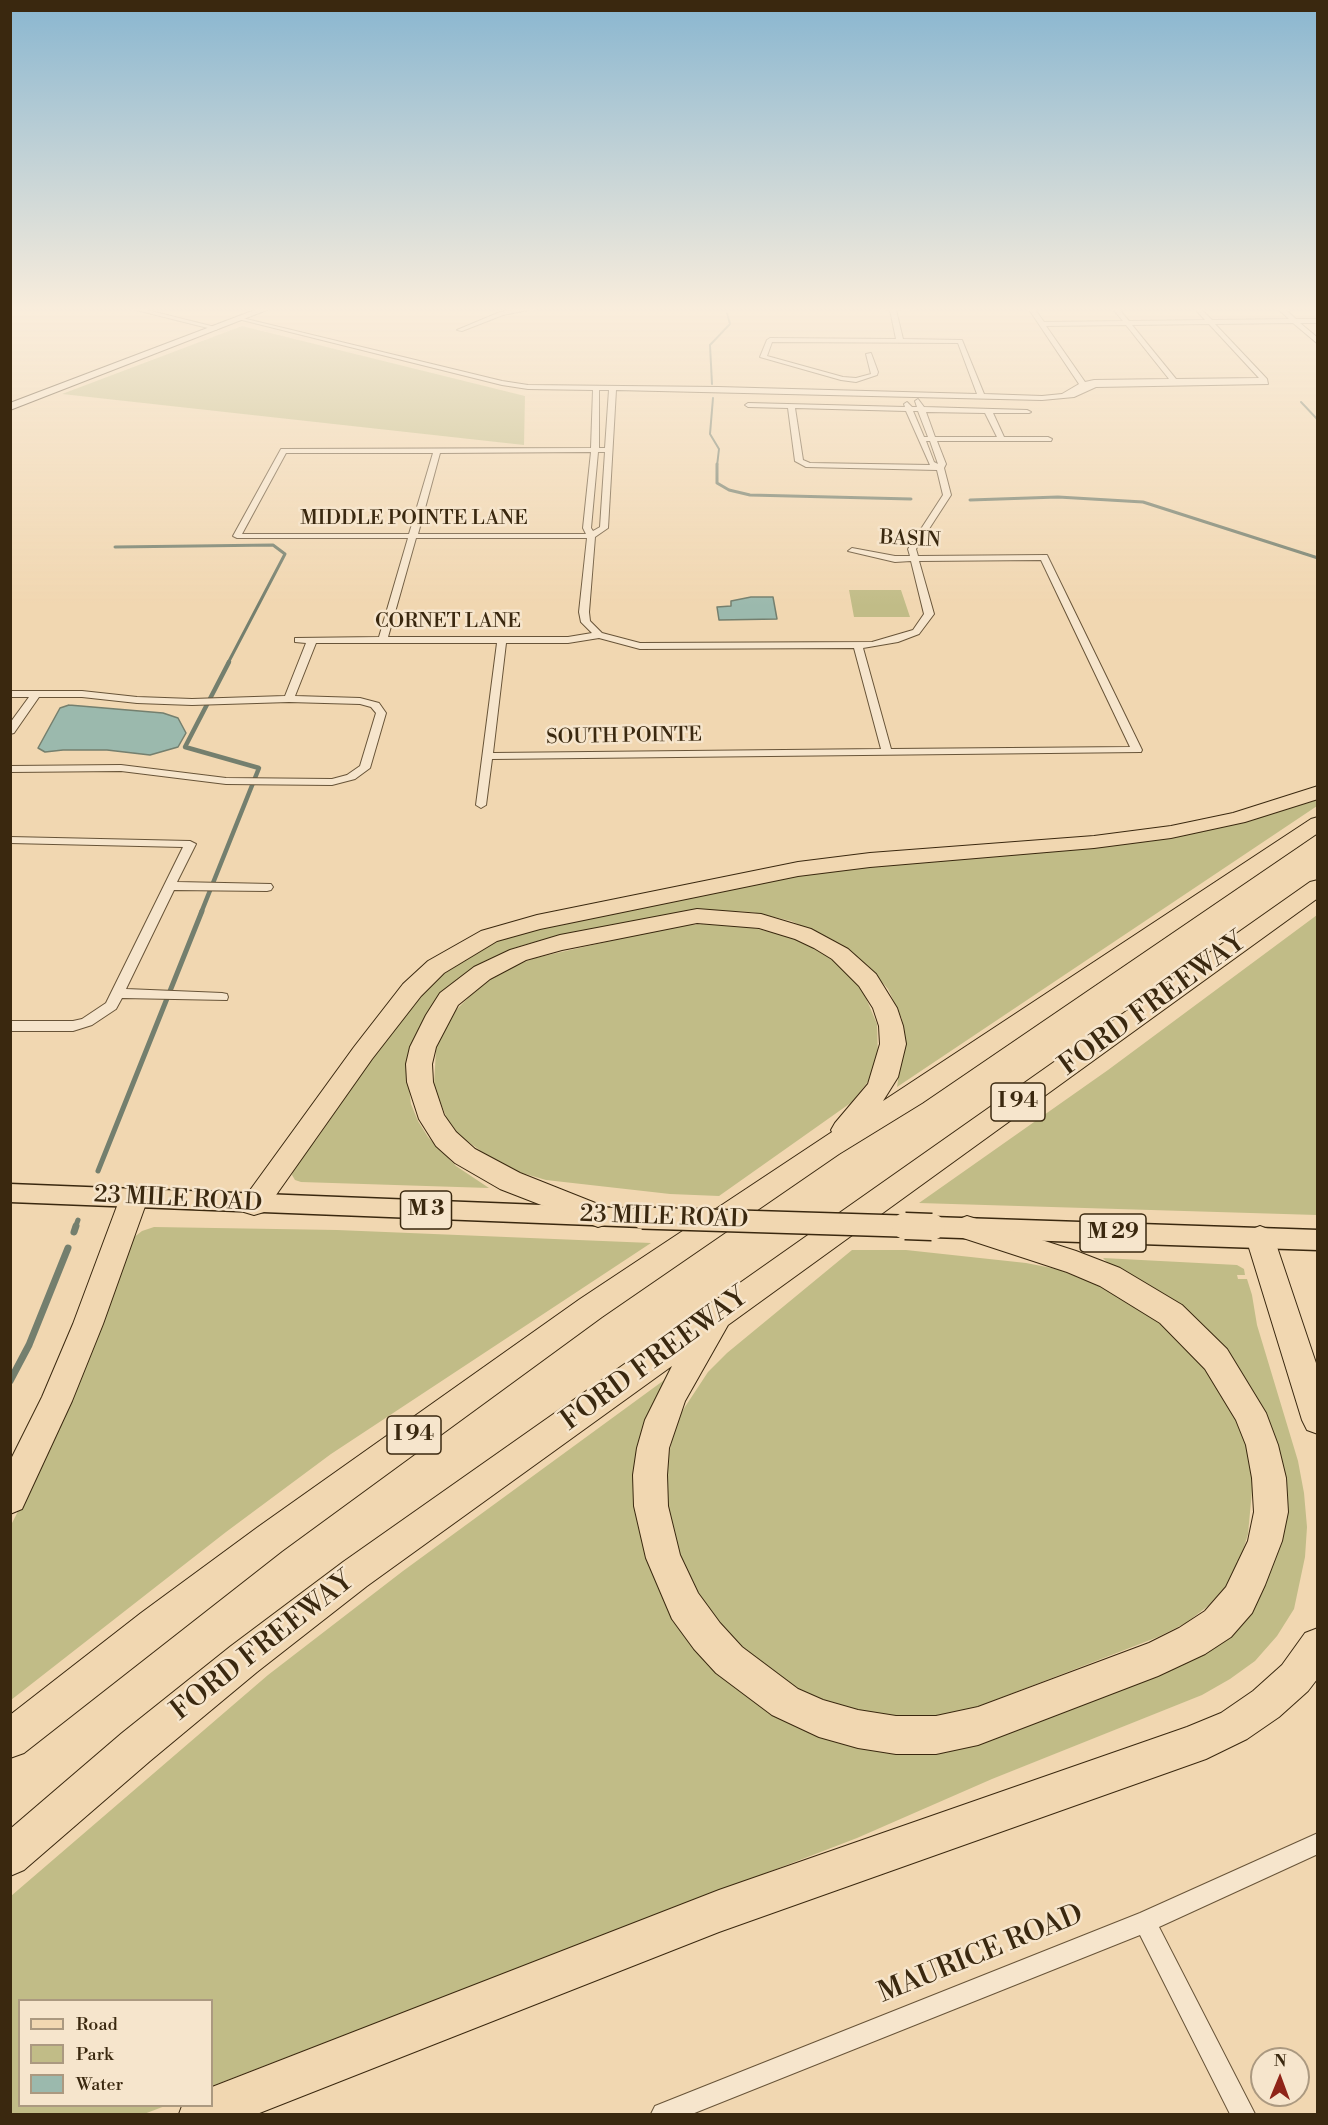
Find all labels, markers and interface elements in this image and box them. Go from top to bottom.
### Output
street label: MIDDLE POINTE LANE [300,507,528,531]
street label: BASIN [879,526,941,554]
street label: CORNET LANE [375,610,521,634]
street label: SOUTH POINTE [546,724,702,750]
street label: FORD FREEWAY [1053,926,1253,1084]
road number: I 94 [991,1083,1045,1121]
street label: 23 MILE ROAD [93,1181,263,1219]
road number: M 3 [400,1191,452,1229]
street label: 23 MILE ROAD [579,1201,749,1235]
road number: M 29 [1080,1214,1146,1252]
street label: FORD FREEWAY [555,1281,755,1439]
road number: I 94 [387,1416,441,1454]
street label: FORD FREEWAY [165,1565,361,1729]
street label: MAURICE ROAD [874,1899,1088,2011]
legend [18,1999,213,2107]
text: Road [76,2013,118,2036]
text: Park [76,2043,113,2066]
north arrow [1250,2047,1310,2107]
text: N [1274,2051,1287,2071]
text: Water [76,2073,123,2096]

